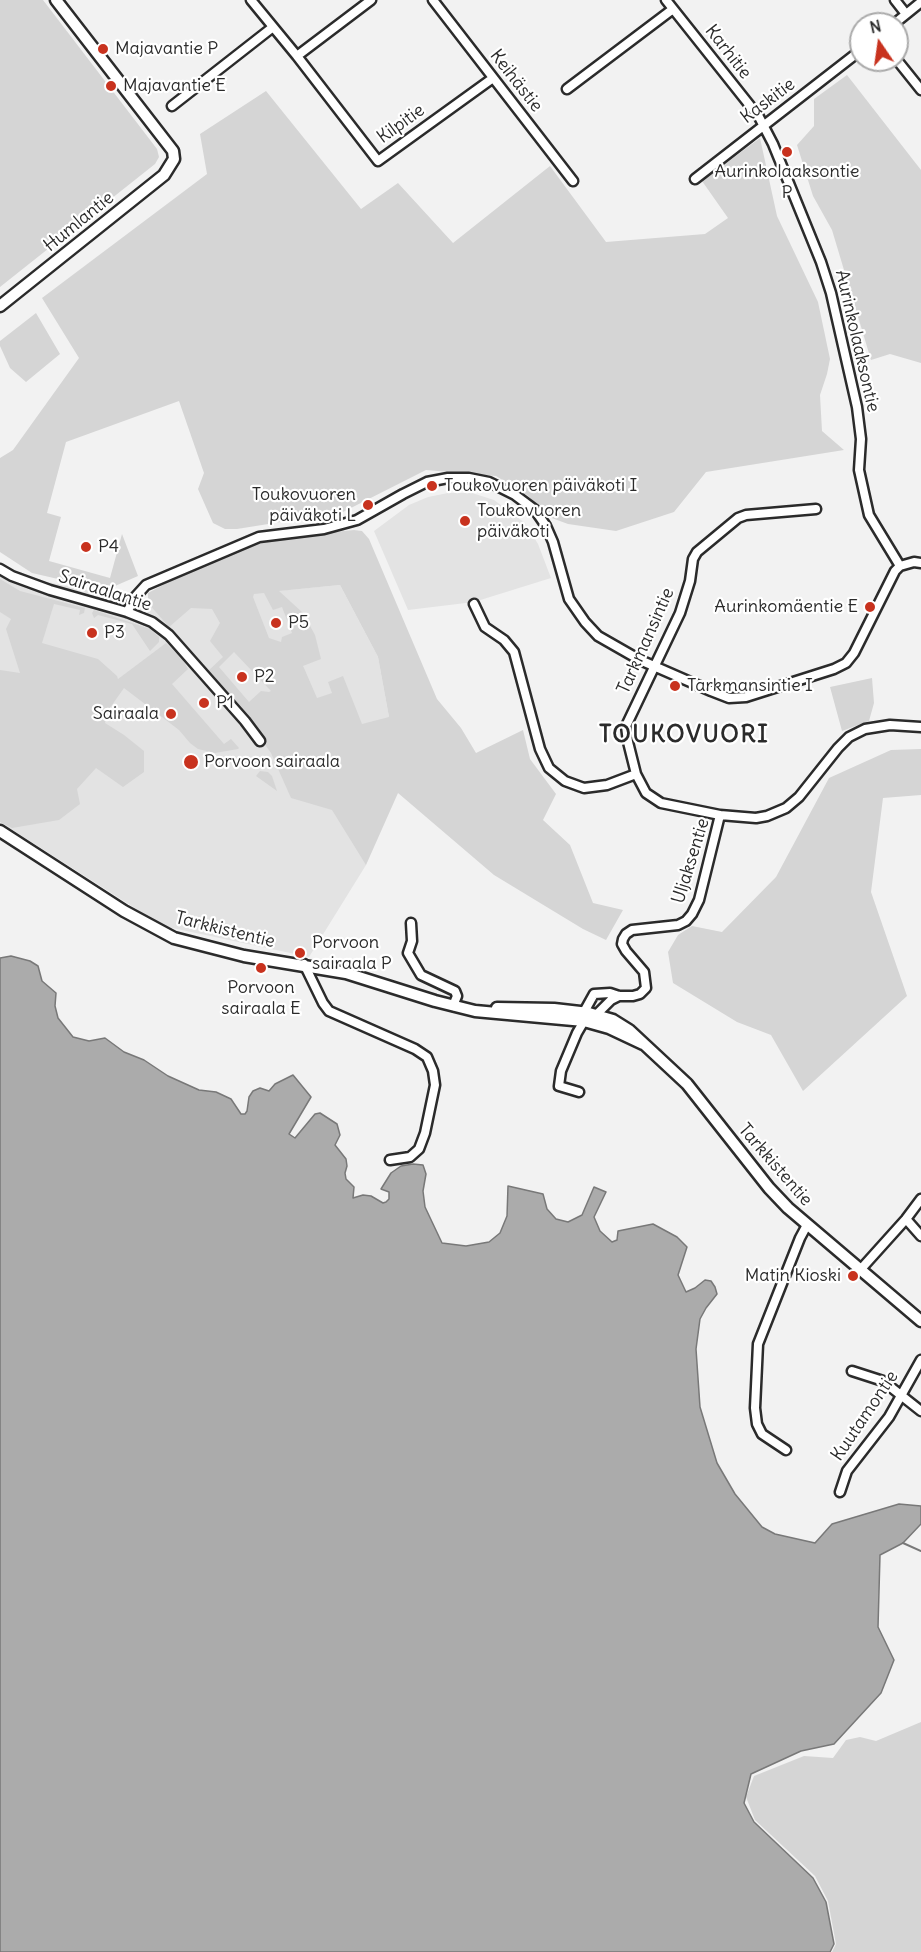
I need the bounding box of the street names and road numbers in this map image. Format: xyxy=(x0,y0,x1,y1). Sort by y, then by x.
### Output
street label: Karhitie xyxy=(700,21,756,83)
street label: Keihästie xyxy=(485,46,547,116)
street label: Kaskitie xyxy=(737,74,799,128)
street label: Kilpitie xyxy=(373,100,429,148)
street label: Humlantie xyxy=(40,187,118,257)
street label: Aurinkolaaksontie xyxy=(830,268,884,414)
street label: Sairaalantie xyxy=(56,566,154,616)
street label: Tarkmansintie xyxy=(613,585,679,697)
street label: Uljaksentie xyxy=(668,816,714,906)
street label: Tarkkistentie xyxy=(173,907,277,953)
street label: Tarkkistentie xyxy=(733,1119,817,1211)
street label: Kuutamontie xyxy=(827,1367,903,1465)

